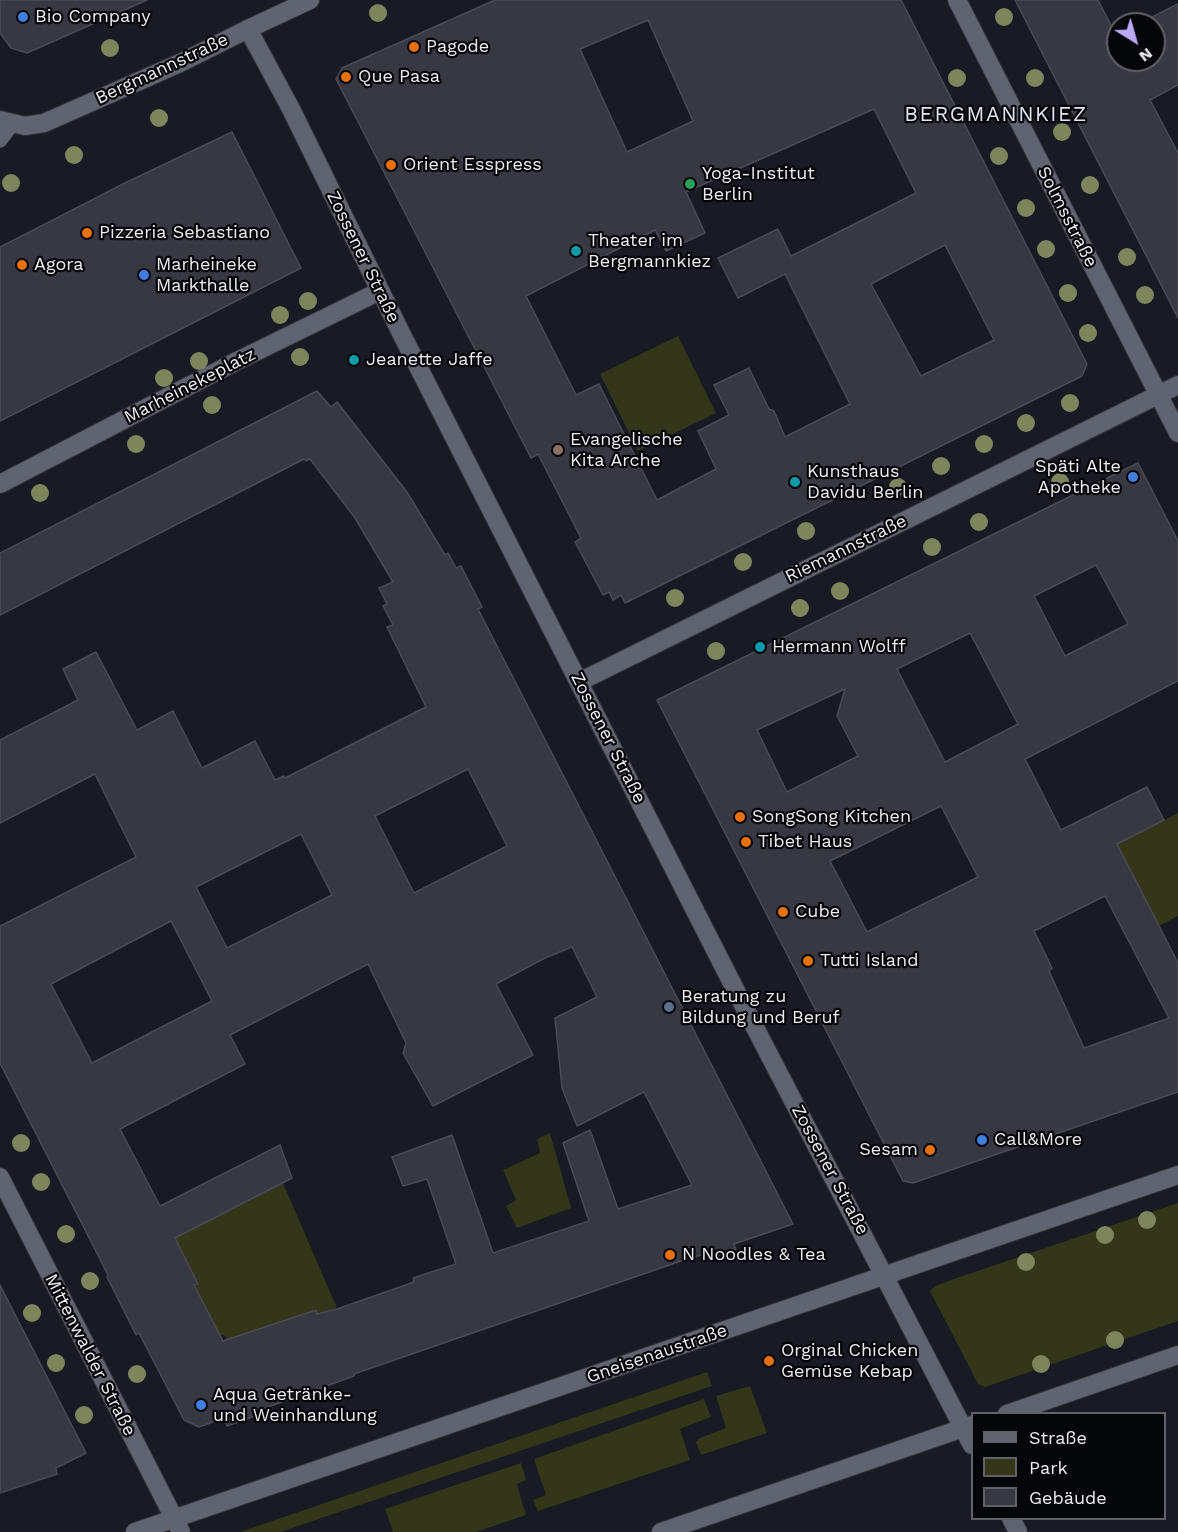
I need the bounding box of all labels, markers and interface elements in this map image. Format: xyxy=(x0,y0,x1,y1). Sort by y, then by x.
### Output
place label: Bio Company xyxy=(35,6,150,28)
marker: Bio Company xyxy=(16,10,30,24)
north arrow xyxy=(1106,12,1166,72)
street label: Bergmannstraße xyxy=(92,29,232,109)
place label: Pagode xyxy=(426,36,489,58)
marker: Pagode xyxy=(407,40,421,54)
text: N xyxy=(1135,44,1156,66)
place label: Que Pasa xyxy=(358,66,440,88)
marker: Que Pasa xyxy=(339,70,353,84)
district label: BERGMANNKIEZ xyxy=(904,102,1088,128)
place label: Orient Esspress xyxy=(403,154,542,176)
marker: Orient Esspress xyxy=(384,158,398,172)
place label: Yoga-Institut Berlin xyxy=(702,163,815,206)
street label: Solmsstraße xyxy=(1032,163,1102,271)
marker: Yoga-Institut Berlin xyxy=(683,177,697,191)
street label: Zossener Straße xyxy=(322,188,404,326)
place label: Pizzeria Sebastiano xyxy=(99,222,270,244)
marker: Pizzeria Sebastiano xyxy=(80,226,94,240)
place label: Theater im Bergmannkiez xyxy=(588,230,711,272)
marker: Theater im Bergmannkiez xyxy=(569,244,583,258)
place label: Agora xyxy=(34,254,84,276)
place label: Marheineke Markthalle xyxy=(156,254,257,296)
marker: Agora xyxy=(15,258,29,272)
marker: Marheineke Markthalle xyxy=(137,268,151,282)
street label: Marheinekeplatz xyxy=(121,344,259,428)
place label: Jeanette Jaffe xyxy=(366,349,493,371)
marker: Jeanette Jaffe xyxy=(347,353,361,367)
place label: Evangelische Kita Arche xyxy=(570,429,683,472)
marker: Evangelische Kita Arche xyxy=(551,443,565,457)
place label: Späti Alte Apotheke xyxy=(1035,456,1121,498)
place label: Kunsthaus Davidu Berlin xyxy=(807,461,923,504)
marker: Späti Alte Apotheke xyxy=(1126,470,1140,484)
marker: Kunsthaus Davidu Berlin xyxy=(788,475,802,489)
street label: Riemannstraße xyxy=(782,510,910,588)
place label: Hermann Wolff xyxy=(772,636,906,658)
marker: Hermann Wolff xyxy=(753,640,767,654)
street label: Zossener Straße xyxy=(566,669,650,807)
place label: SongSong Kitchen xyxy=(752,806,911,828)
marker: SongSong Kitchen xyxy=(733,810,747,824)
place label: Tibet Haus xyxy=(758,831,852,853)
marker: Tibet Haus xyxy=(739,835,753,849)
place label: Cube xyxy=(795,901,840,923)
marker: Cube xyxy=(776,905,790,919)
place label: Tutti Island xyxy=(820,950,918,972)
marker: Tutti Island xyxy=(801,954,815,968)
place label: Beratung zu Bildung und Beruf xyxy=(681,986,840,1028)
marker: Beratung zu Bildung und Beruf xyxy=(662,1000,676,1014)
street label: Zossener Straße xyxy=(787,1101,873,1239)
place label: Call&More xyxy=(994,1129,1082,1151)
marker: Call&More xyxy=(975,1133,989,1147)
place label: Sesam xyxy=(859,1139,918,1161)
marker: Sesam xyxy=(923,1143,937,1157)
place label: N Noodles & Tea xyxy=(682,1244,826,1266)
marker: N Noodles & Tea xyxy=(663,1248,677,1262)
street label: Mittenwalder Straße xyxy=(40,1270,140,1440)
street label: Gneisenaustraße xyxy=(584,1320,730,1388)
place label: Orginal Chicken Gemüse Kebap xyxy=(781,1340,918,1382)
marker: Orginal Chicken Gemüse Kebap xyxy=(762,1354,776,1368)
place label: Aqua Getränke- und Weinhandlung xyxy=(213,1384,377,1426)
marker: Aqua Getränke- und Weinhandlung xyxy=(194,1398,208,1412)
legend xyxy=(971,1412,1166,1520)
text: Straße xyxy=(1029,1427,1087,1448)
text: Park xyxy=(1029,1457,1068,1478)
text: Gebäude xyxy=(1029,1487,1107,1508)

